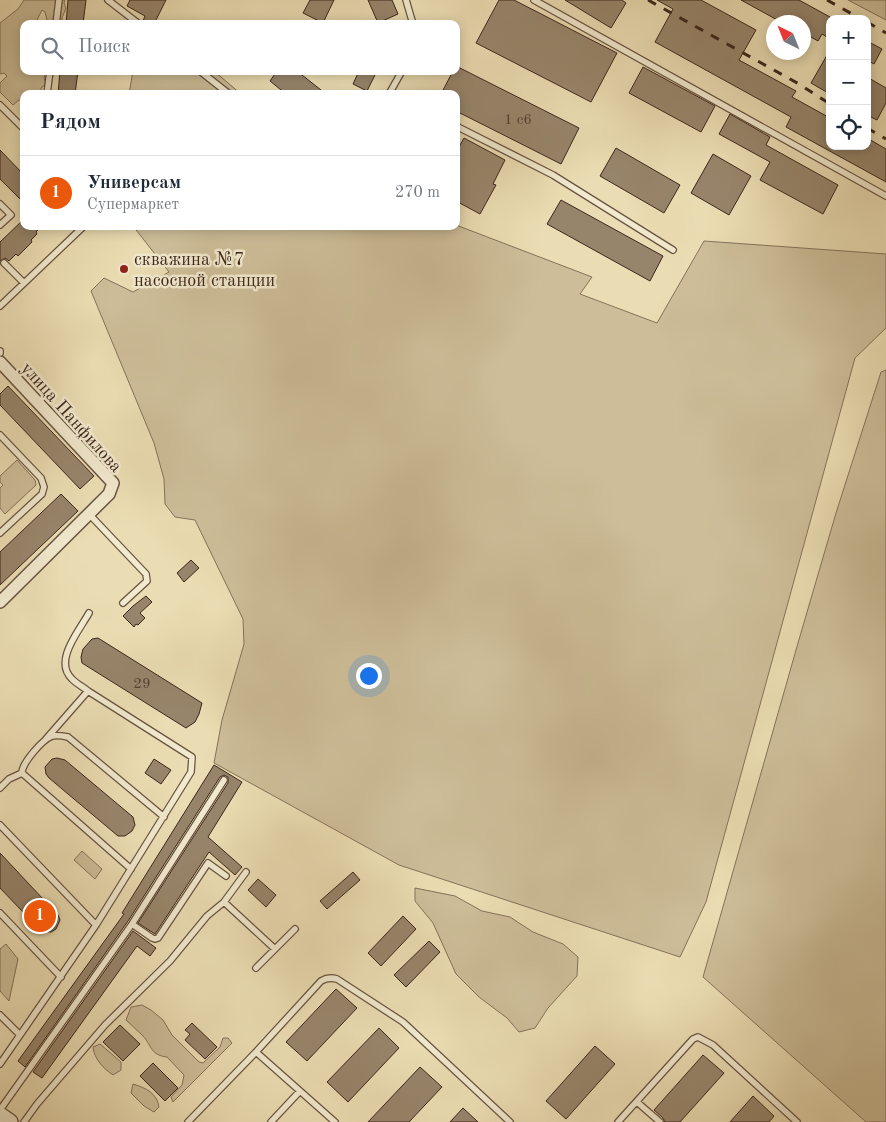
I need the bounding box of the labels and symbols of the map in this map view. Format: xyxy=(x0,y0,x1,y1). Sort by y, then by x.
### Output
north arrow xyxy=(766,15,811,60)
house number: 1 с6 xyxy=(504,113,532,128)
place label: скважина №7 насосной станции xyxy=(134,251,275,290)
marker: скважина №7 насосной станции xyxy=(118,263,130,275)
street label: улица Панфилова xyxy=(17,359,125,477)
your location xyxy=(356,663,382,689)
house number: 29 xyxy=(133,677,151,692)
pin: 1 xyxy=(24,897,56,935)

